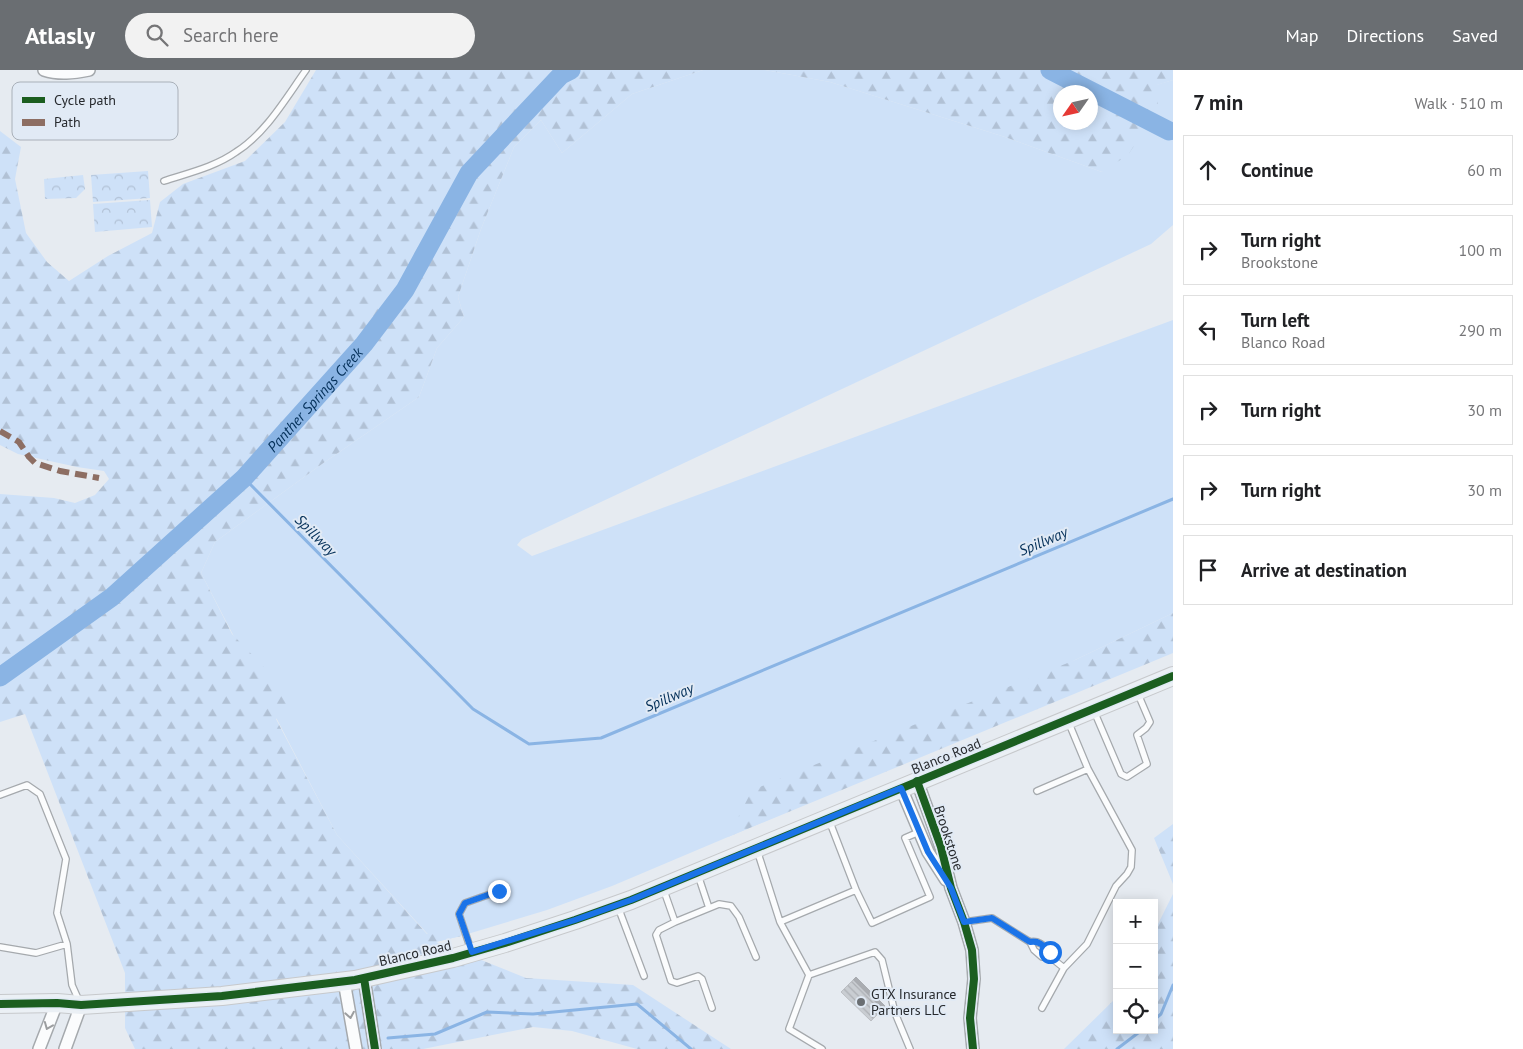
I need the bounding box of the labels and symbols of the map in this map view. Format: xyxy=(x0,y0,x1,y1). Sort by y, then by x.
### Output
legend xyxy=(12,82,178,140)
north arrow xyxy=(1053,85,1098,130)
text: Cycle path xyxy=(54,91,116,109)
text: Path xyxy=(54,113,81,131)
water label: Panther Springs Creek xyxy=(263,342,367,456)
water label: Spillway xyxy=(291,510,342,561)
water label: Spillway xyxy=(1016,522,1072,560)
water label: Spillway xyxy=(642,678,698,716)
street label: Blanco Road xyxy=(908,734,984,778)
street label: Brookstone xyxy=(930,803,968,873)
route end xyxy=(488,880,511,903)
street label: Blanco Road xyxy=(377,936,453,970)
route start xyxy=(1039,941,1062,964)
place label: GTX Insurance Partners LLC xyxy=(871,985,956,1019)
marker: GTX Insurance Partners LLC xyxy=(855,996,867,1008)
one-way arrow xyxy=(345,1011,355,1019)
one-way arrow xyxy=(44,1021,54,1030)

